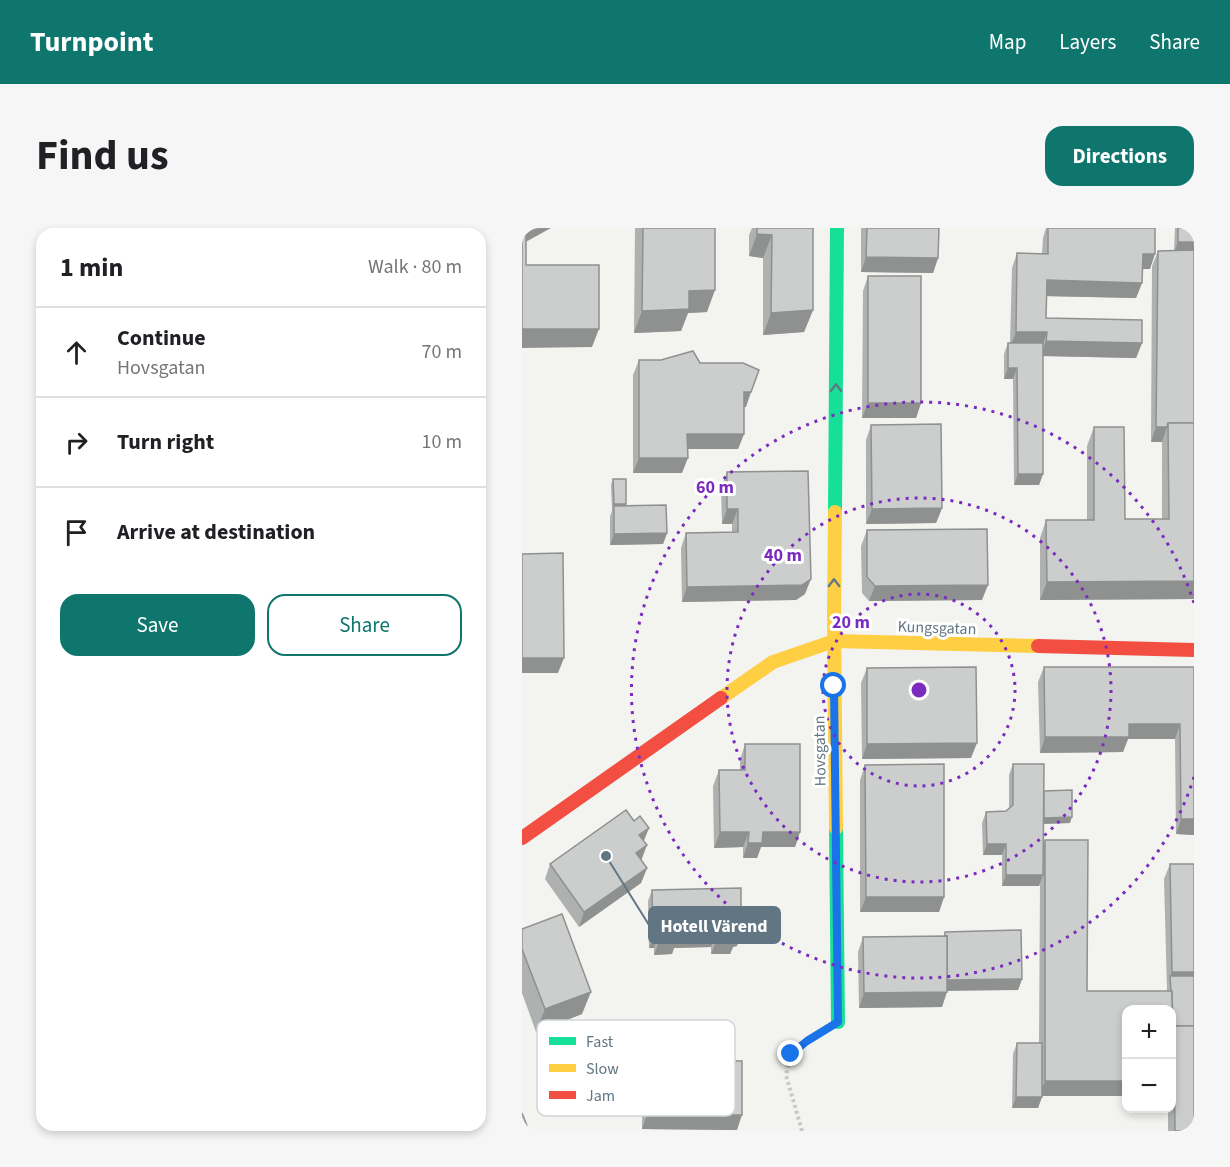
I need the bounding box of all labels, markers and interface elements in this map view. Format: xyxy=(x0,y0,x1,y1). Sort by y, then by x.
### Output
text: Turnpoint xyxy=(30,22,154,62)
text: Map xyxy=(989,27,1026,57)
text: Layers xyxy=(1059,27,1116,57)
text: Share xyxy=(1149,27,1200,57)
text: Find us xyxy=(36,126,169,186)
button: Directions xyxy=(1045,126,1194,186)
text: 1 min xyxy=(60,249,123,286)
text: Walk · 80 m xyxy=(368,253,462,281)
text: Continue xyxy=(117,322,206,354)
icon: ahead xyxy=(60,336,93,369)
text: 70 m xyxy=(422,338,462,366)
text: Hovsgatan xyxy=(117,354,205,382)
one-way arrow xyxy=(830,383,842,392)
icon: right xyxy=(60,426,93,459)
text: Turn right xyxy=(117,426,214,458)
text: 10 m xyxy=(422,428,462,456)
text: 60 m xyxy=(696,475,734,500)
icon: arrive xyxy=(60,516,93,549)
text: Arrive at destination xyxy=(117,516,315,548)
text: 40 m xyxy=(764,543,802,568)
one-way arrow xyxy=(828,578,841,587)
button: Save xyxy=(60,594,255,656)
button: Share xyxy=(267,594,462,656)
text: 20 m xyxy=(832,610,870,635)
street label: Kungsgatan xyxy=(897,616,977,640)
route start xyxy=(820,672,846,698)
centre of rings xyxy=(909,680,929,700)
street label: Hovsgatan xyxy=(808,715,832,787)
callout: Hotell Värend xyxy=(649,907,780,943)
text: Hotell Värend xyxy=(660,914,768,939)
map controls xyxy=(1122,1005,1176,1113)
button: + xyxy=(1122,1005,1176,1059)
legend xyxy=(537,1020,735,1116)
text: Fast xyxy=(586,1031,614,1053)
route end xyxy=(777,1040,803,1066)
text: Slow xyxy=(586,1058,619,1080)
button: − xyxy=(1122,1059,1176,1113)
text: Jam xyxy=(586,1085,615,1107)

